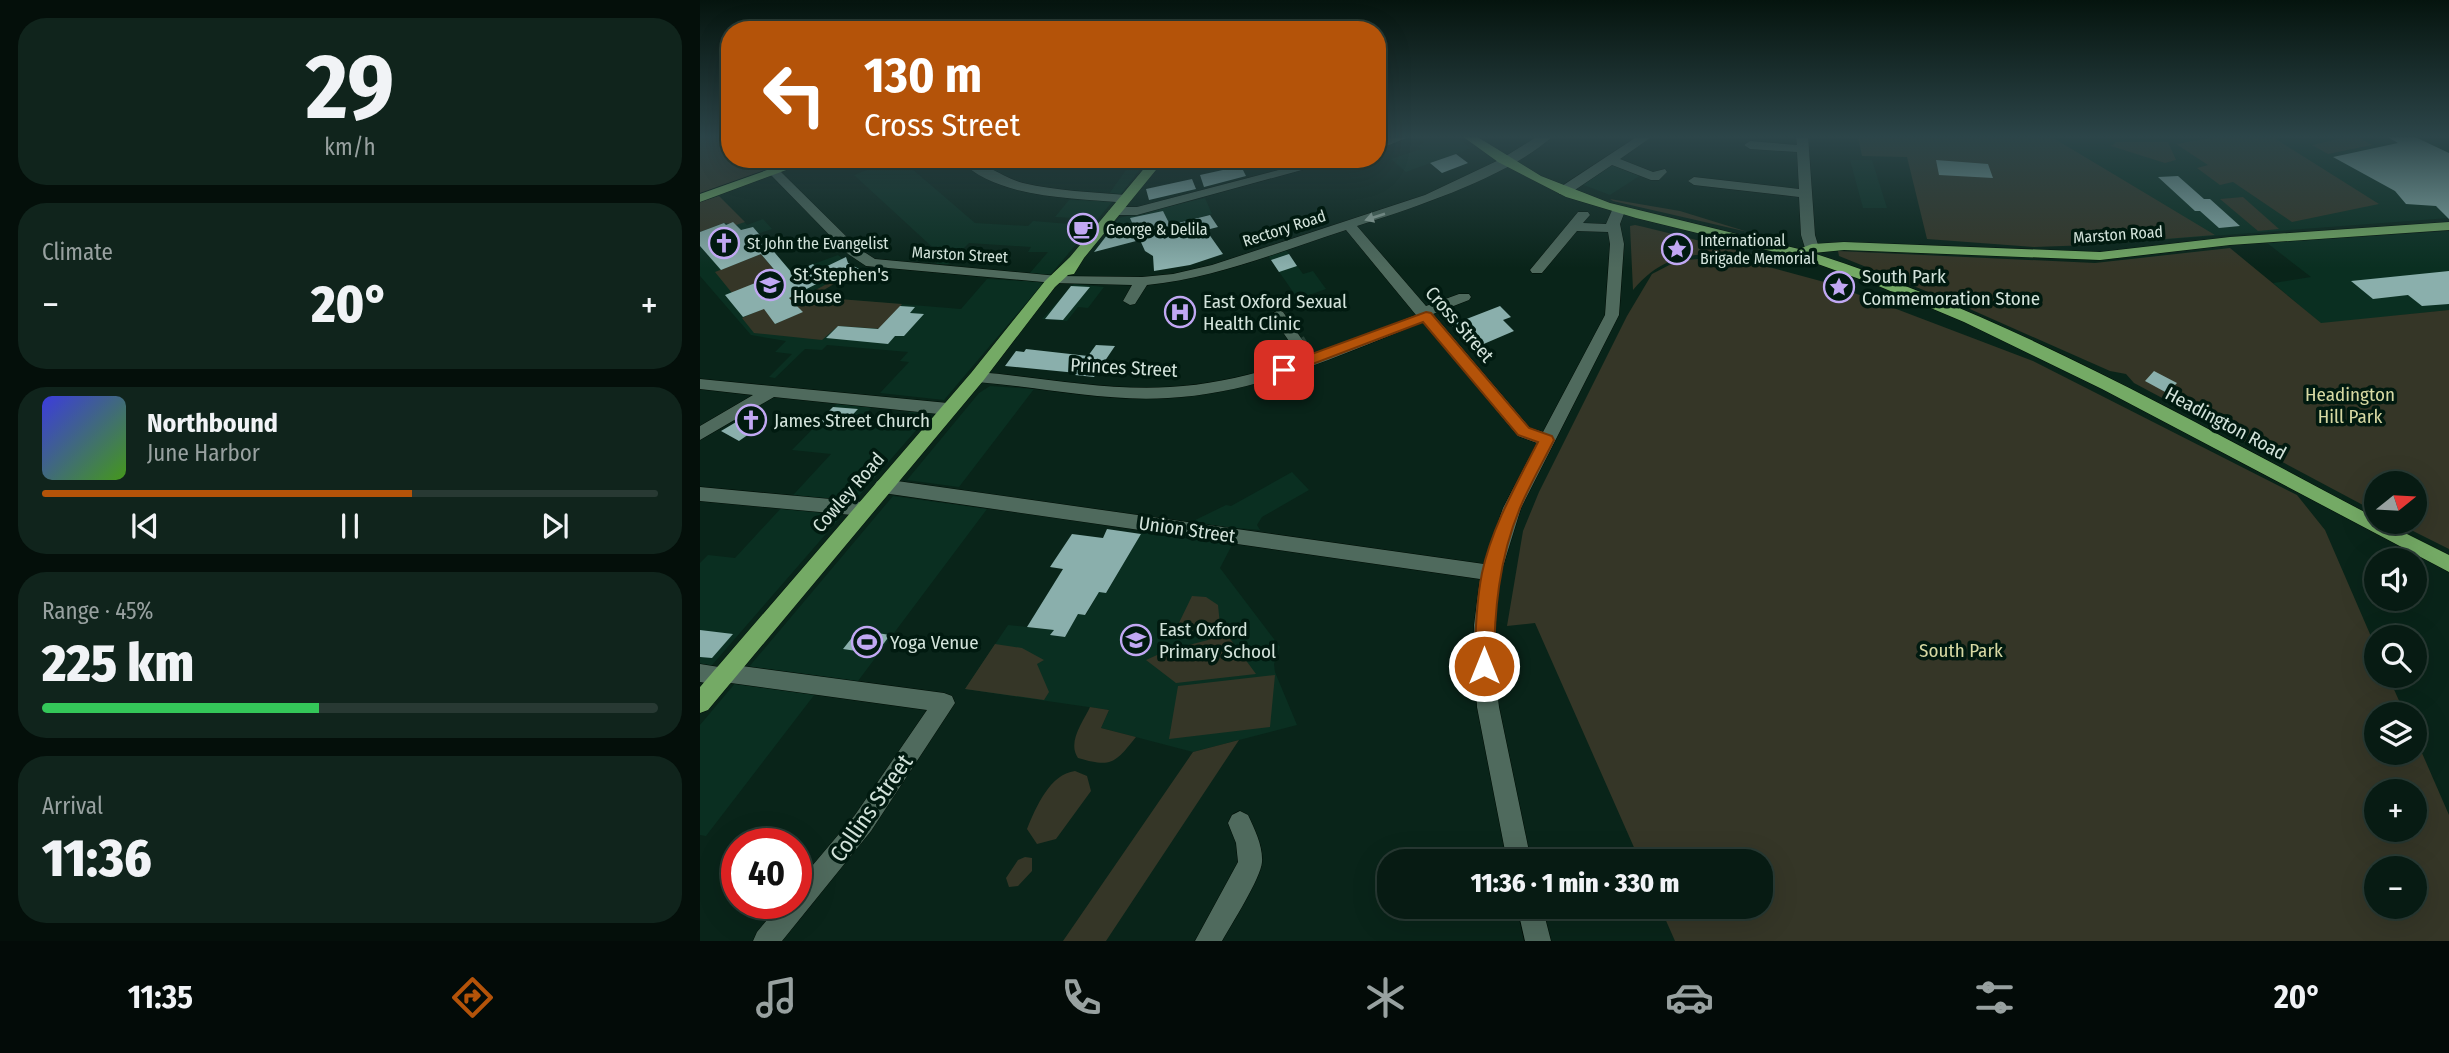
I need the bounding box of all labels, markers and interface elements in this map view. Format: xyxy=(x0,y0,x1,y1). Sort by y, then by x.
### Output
text: 29 xyxy=(306,33,394,142)
text: 130 m xyxy=(864,46,982,105)
icon: left xyxy=(749,49,840,140)
text: Cross Street xyxy=(864,106,1020,144)
text: km/h xyxy=(324,133,376,161)
street label: Rectory Road xyxy=(1240,206,1328,251)
cafe icon: George & Delila xyxy=(1066,212,1100,246)
one-way arrow xyxy=(1364,212,1385,222)
place label: George & Delila xyxy=(1106,220,1208,239)
street label: Marston Road xyxy=(2072,222,2164,247)
church icon: St John the Evangelist xyxy=(707,226,741,260)
place label: International Brigade Memorial xyxy=(1700,231,1815,268)
place icon: International Brigade Memorial xyxy=(1660,232,1694,266)
place label: St John the Evangelist xyxy=(747,234,889,253)
text: Climate xyxy=(42,238,113,266)
street label: Marston Street xyxy=(911,242,1009,267)
place label: St Stephen's House xyxy=(793,263,889,308)
place label: South Park Commemoration Stone xyxy=(1862,265,2040,310)
school or university icon: St Stephen's House xyxy=(753,268,787,302)
place icon: South Park Commemoration Stone xyxy=(1822,270,1856,304)
text: 20° xyxy=(311,273,389,336)
text: − xyxy=(42,282,59,328)
text: + xyxy=(641,282,658,328)
street label: Cross Street xyxy=(1421,282,1499,367)
place label: East Oxford Sexual Health Clinic xyxy=(1203,290,1347,335)
hospital icon: East Oxford Sexual Health Clinic xyxy=(1163,295,1197,329)
pin xyxy=(1254,340,1314,400)
icon: arrive xyxy=(1265,351,1303,389)
street label: Princes Street xyxy=(1070,353,1179,382)
street label: Headington Road xyxy=(2161,382,2290,465)
park label: Headington Hill Park xyxy=(2305,383,2395,428)
church icon: James Street Church xyxy=(734,403,768,437)
text: Northbound xyxy=(147,408,278,439)
place label: James Street Church xyxy=(774,409,930,432)
text: June Harbor xyxy=(147,439,260,467)
street label: Cowley Road xyxy=(807,448,889,537)
north arrow xyxy=(2364,471,2427,534)
map controls xyxy=(2364,471,2427,919)
icon: previous xyxy=(126,507,164,545)
icon: pause xyxy=(331,507,369,545)
icon: next xyxy=(536,507,574,545)
street label: Union Street xyxy=(1137,511,1237,548)
button: sound xyxy=(2364,548,2427,611)
text: Range · 45% xyxy=(42,597,153,625)
place label: East Oxford Primary School xyxy=(1159,618,1276,663)
school or university icon: East Oxford Primary School xyxy=(1119,623,1153,657)
sports icon: Yoga Venue xyxy=(850,625,884,659)
button: search xyxy=(2364,625,2427,688)
position arrow xyxy=(1447,629,1521,703)
place label: Yoga Venue xyxy=(890,631,979,654)
text: 225 km xyxy=(42,632,194,695)
park label: South Park xyxy=(1919,639,2003,662)
button: layers xyxy=(2364,702,2427,765)
street label: Collins Street xyxy=(824,748,919,867)
button: + xyxy=(2364,779,2427,842)
text: Arrival xyxy=(42,792,103,820)
text: 11:36 xyxy=(42,827,152,890)
speed limit sign: 40 xyxy=(721,828,812,919)
button: − xyxy=(2364,856,2427,919)
text: 11:36 · 1 min · 330 m xyxy=(1471,868,1679,899)
icon: directions xyxy=(448,973,497,1022)
icon: music xyxy=(752,973,801,1022)
icon: phone xyxy=(1057,973,1106,1022)
icon: climate xyxy=(1361,973,1410,1022)
icon: car xyxy=(1665,973,1714,1022)
icon: filters xyxy=(1970,973,2019,1022)
text: 11:35 xyxy=(128,978,193,1016)
text: 20° xyxy=(2274,978,2321,1016)

